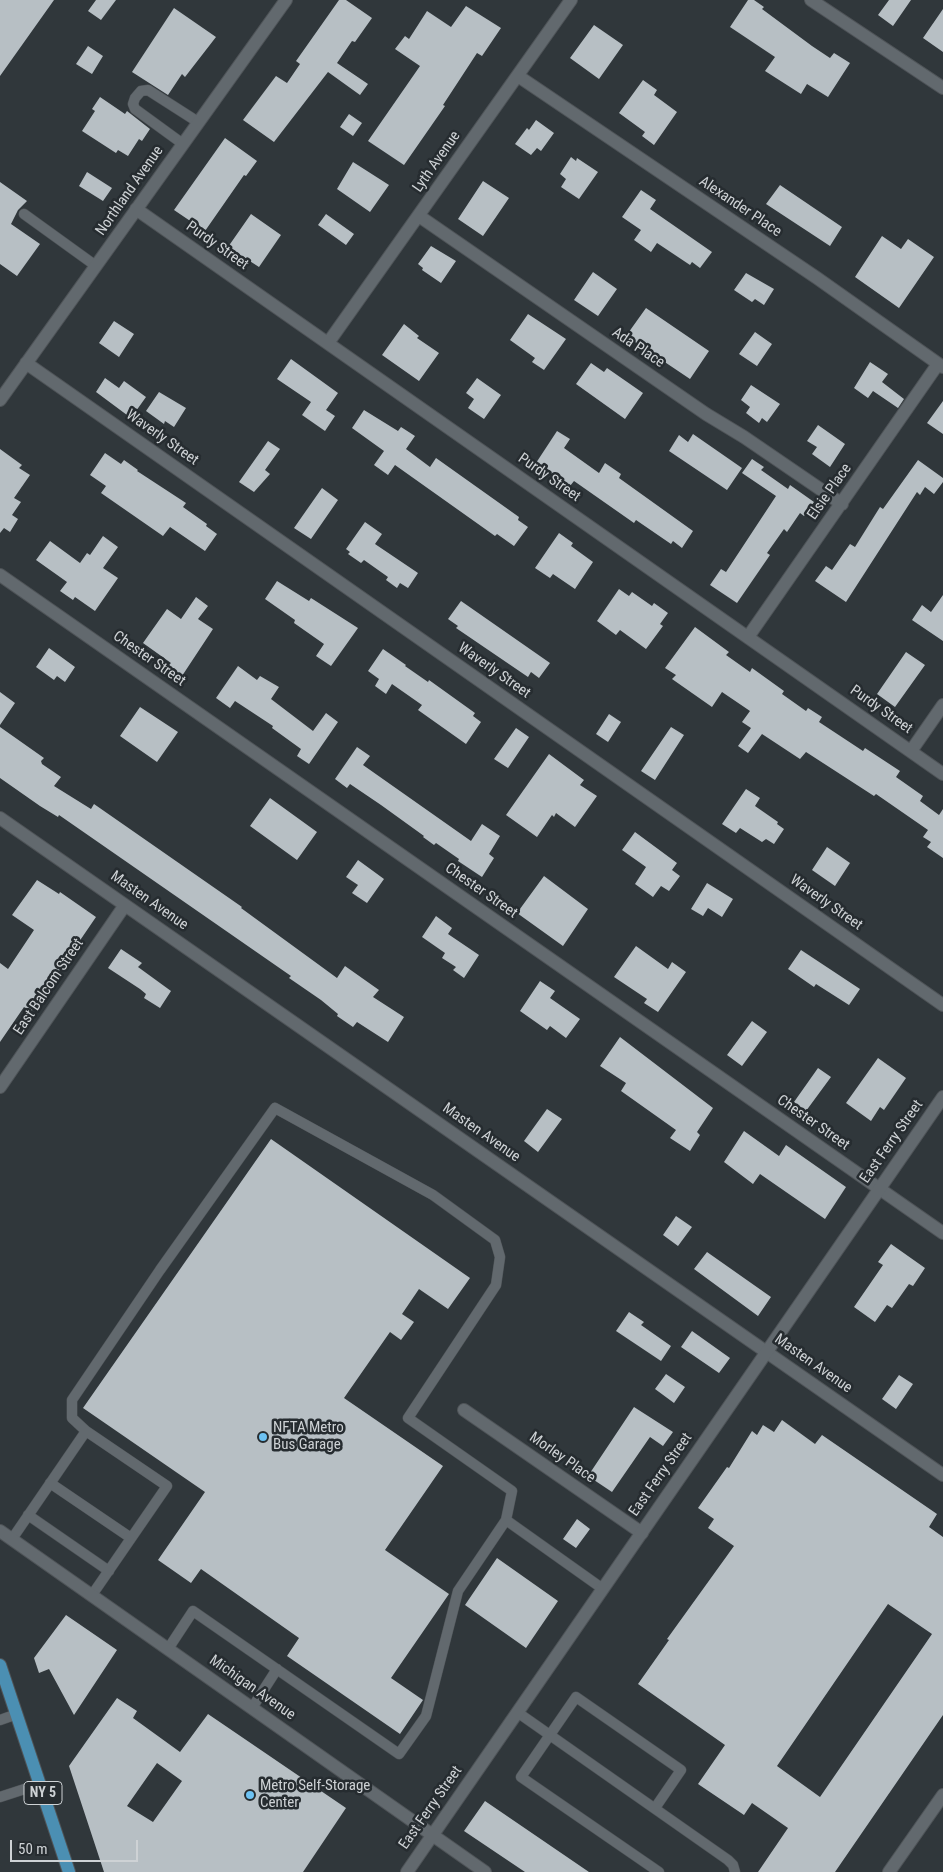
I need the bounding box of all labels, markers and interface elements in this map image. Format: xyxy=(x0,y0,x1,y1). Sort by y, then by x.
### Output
street label: Lyth Avenue xyxy=(409,128,465,196)
street label: Northland Avenue xyxy=(92,143,168,239)
street label: Alexander Place xyxy=(695,173,785,241)
street label: Purdy Street xyxy=(182,218,252,274)
street label: Ada Place xyxy=(608,324,668,372)
street label: Waverly Street xyxy=(122,406,202,470)
street label: Purdy Street xyxy=(514,450,584,506)
street label: Elsie Place xyxy=(804,460,856,524)
street label: Chester Street xyxy=(109,627,189,691)
street label: Waverly Street xyxy=(454,639,534,703)
street label: Purdy Street xyxy=(846,682,916,738)
street label: Chester Street xyxy=(441,859,521,923)
street label: Masten Avenue xyxy=(107,868,191,934)
street label: Waverly Street xyxy=(786,871,866,935)
street label: East Balcom Street xyxy=(10,935,88,1039)
street label: Chester Street xyxy=(773,1091,853,1155)
street label: East Ferry Street xyxy=(857,1097,927,1187)
street label: Masten Avenue xyxy=(439,1100,523,1166)
street label: Masten Avenue xyxy=(771,1331,855,1397)
place label: NFTA Metro Bus Garage xyxy=(273,1419,344,1454)
street label: Morley Place xyxy=(526,1429,598,1487)
street label: East Ferry Street xyxy=(626,1430,696,1520)
marker: NFTA Metro Bus Garage xyxy=(257,1431,269,1443)
street label: Michigan Avenue xyxy=(206,1652,298,1724)
street label: East Ferry Street xyxy=(396,1763,466,1853)
place label: Metro Self-Storage Center xyxy=(260,1777,370,1812)
road number: NY 5 xyxy=(24,1782,62,1805)
marker: Metro Self-Storage Center xyxy=(244,1789,256,1801)
scale bar xyxy=(12,1830,140,1862)
text: 50 m xyxy=(18,1840,48,1858)

